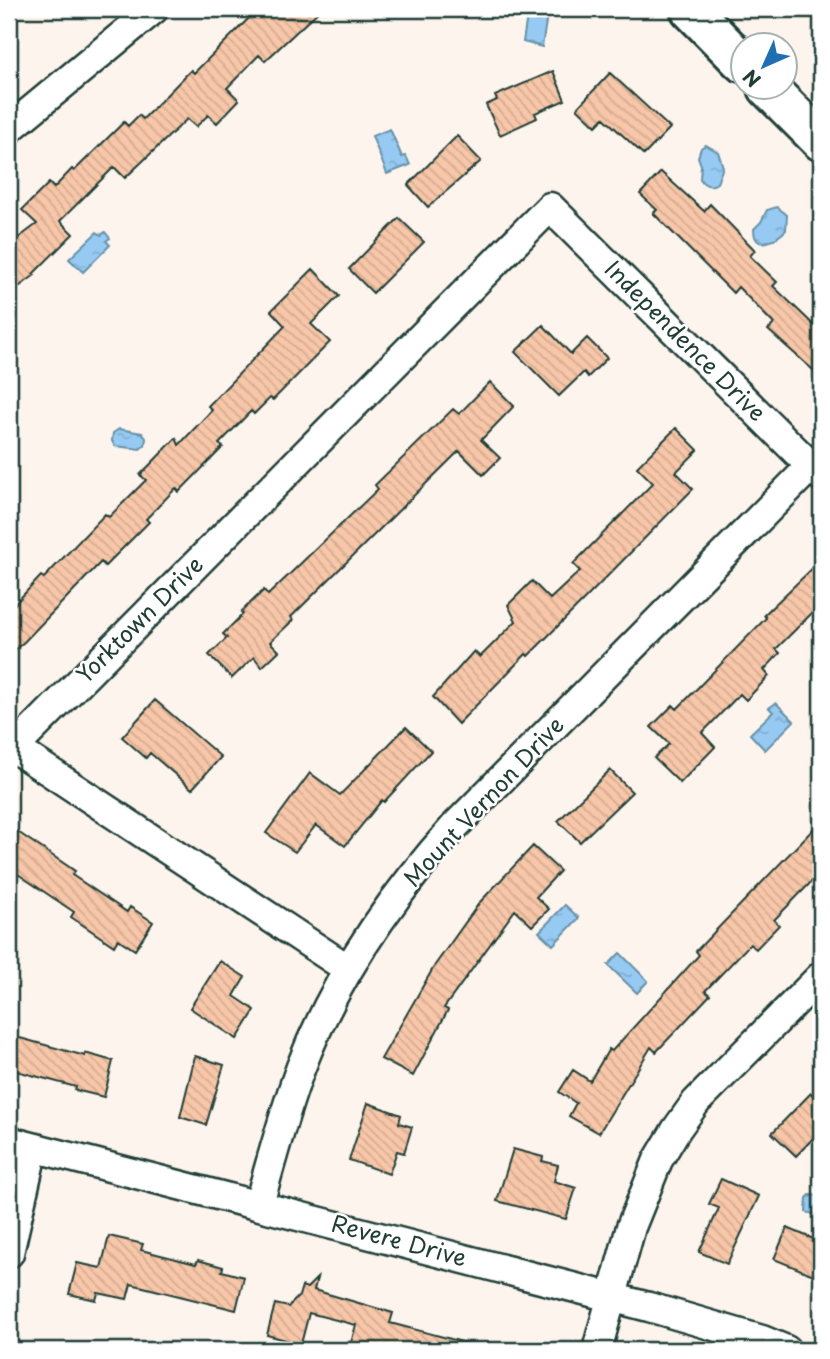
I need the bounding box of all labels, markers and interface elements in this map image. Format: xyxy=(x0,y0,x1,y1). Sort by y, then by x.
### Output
north arrow xyxy=(728,32,798,102)
text: N xyxy=(736,64,766,94)
street label: Independence Drive xyxy=(597,251,775,429)
street label: Yorktown Drive xyxy=(67,547,210,690)
street label: Mount Vernon Drive xyxy=(394,708,571,894)
street label: Revere Drive xyxy=(328,1205,471,1274)

